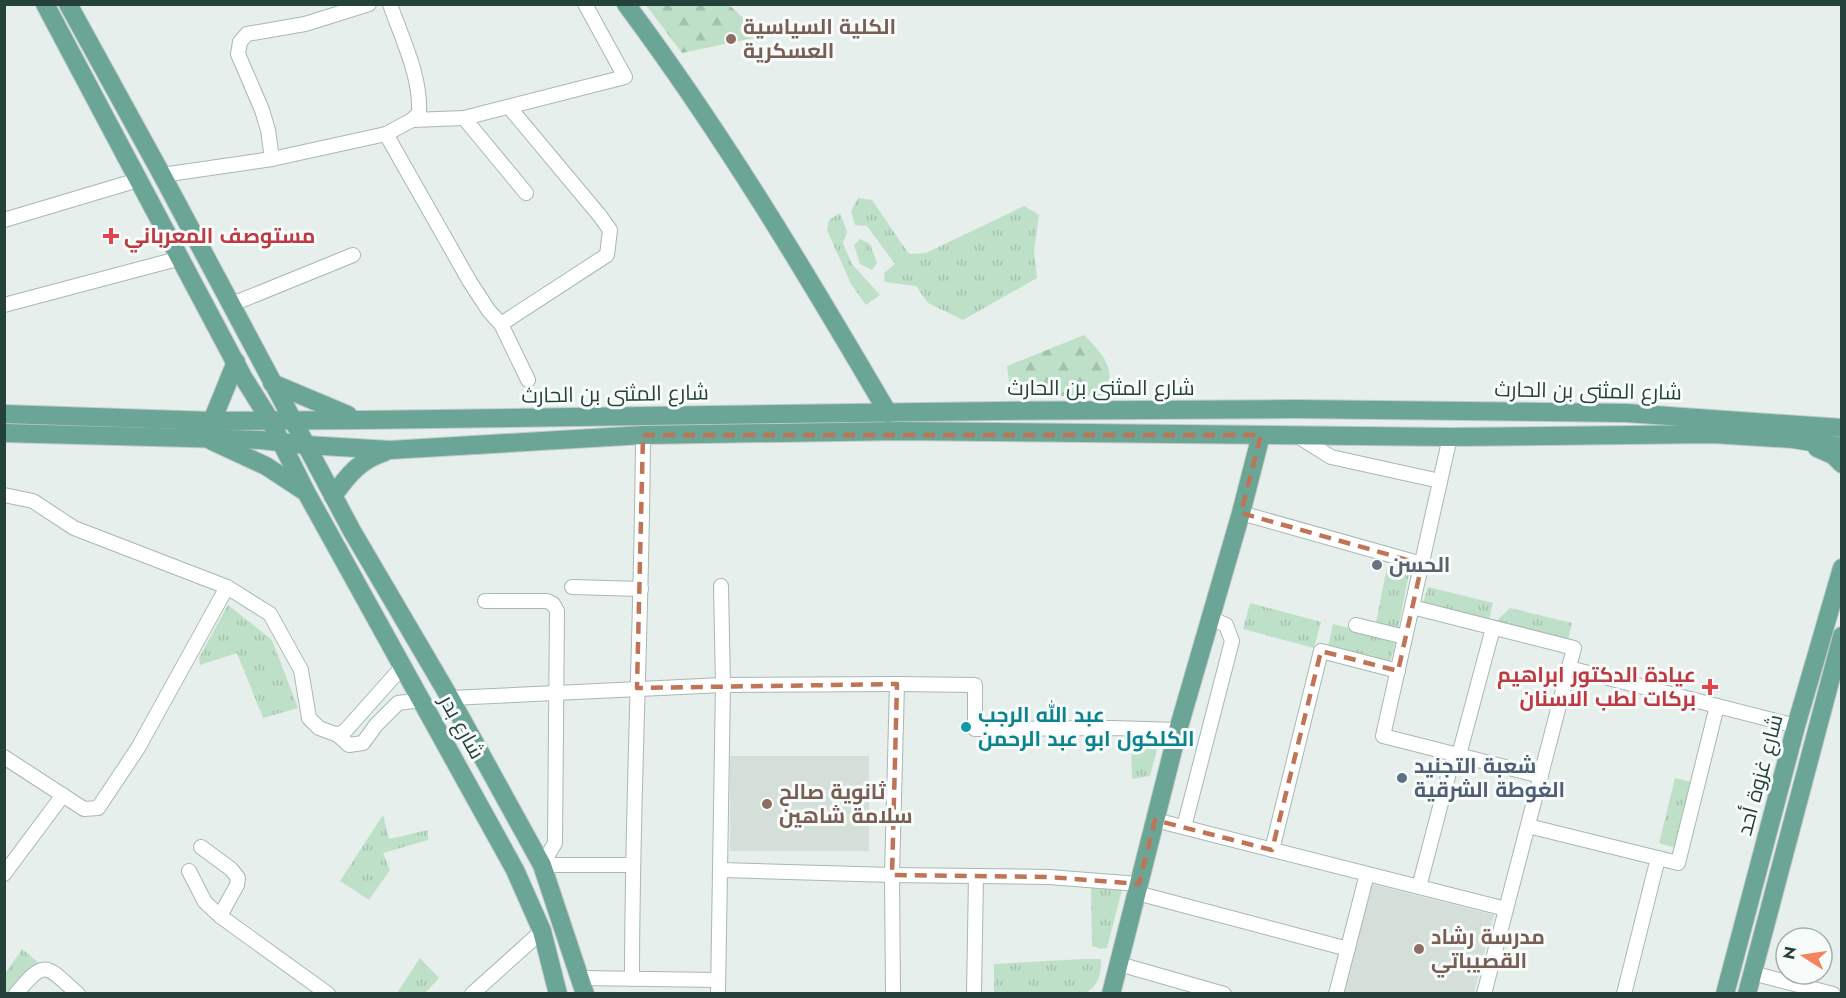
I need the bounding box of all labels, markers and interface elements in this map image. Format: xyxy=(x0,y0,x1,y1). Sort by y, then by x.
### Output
place label: الكلية السياسية العسكرية xyxy=(743,12,896,66)
marker: الكلية السياسية العسكرية xyxy=(724,32,738,46)
place label: مستوصف المعرباني xyxy=(124,221,315,253)
marker: مستوصف المعرباني xyxy=(102,227,120,245)
street label: شارع المثنى بن الحارث xyxy=(1007,373,1195,403)
street label: شارع المثنى بن الحارث xyxy=(1494,374,1682,408)
street label: شارع المثنى بن الحارث xyxy=(521,377,709,411)
place label: الحسن xyxy=(1389,550,1450,580)
marker: الحسن xyxy=(1370,558,1384,572)
place label: عيادة الدكتور ابراهيم بركات لطب الاسنان xyxy=(1497,660,1696,714)
marker: عيادة الدكتور ابراهيم بركات لطب الاسنان xyxy=(1701,678,1719,696)
street label: شارع بدر xyxy=(432,689,492,765)
place label: عبد الله الرجب الكلكول ابو عبد الرحمن xyxy=(978,700,1195,754)
street label: شارع غزوة أحد xyxy=(1729,711,1791,839)
marker: عبد الله الرجب الكلكول ابو عبد الرحمن xyxy=(959,720,973,734)
place label: شعبة التجنيد الغوطة الشرقية xyxy=(1414,751,1565,805)
marker: شعبة التجنيد الغوطة الشرقية xyxy=(1395,771,1409,785)
place label: ثانوية صالح سلامة شاهين xyxy=(779,777,913,831)
marker: ثانوية صالح سلامة شاهين xyxy=(760,797,774,811)
place label: مدرسة رشاد القصيباتي xyxy=(1431,922,1545,978)
north arrow xyxy=(1774,926,1834,986)
marker: مدرسة رشاد القصيباتي xyxy=(1412,942,1426,956)
text: N xyxy=(1777,944,1802,962)

